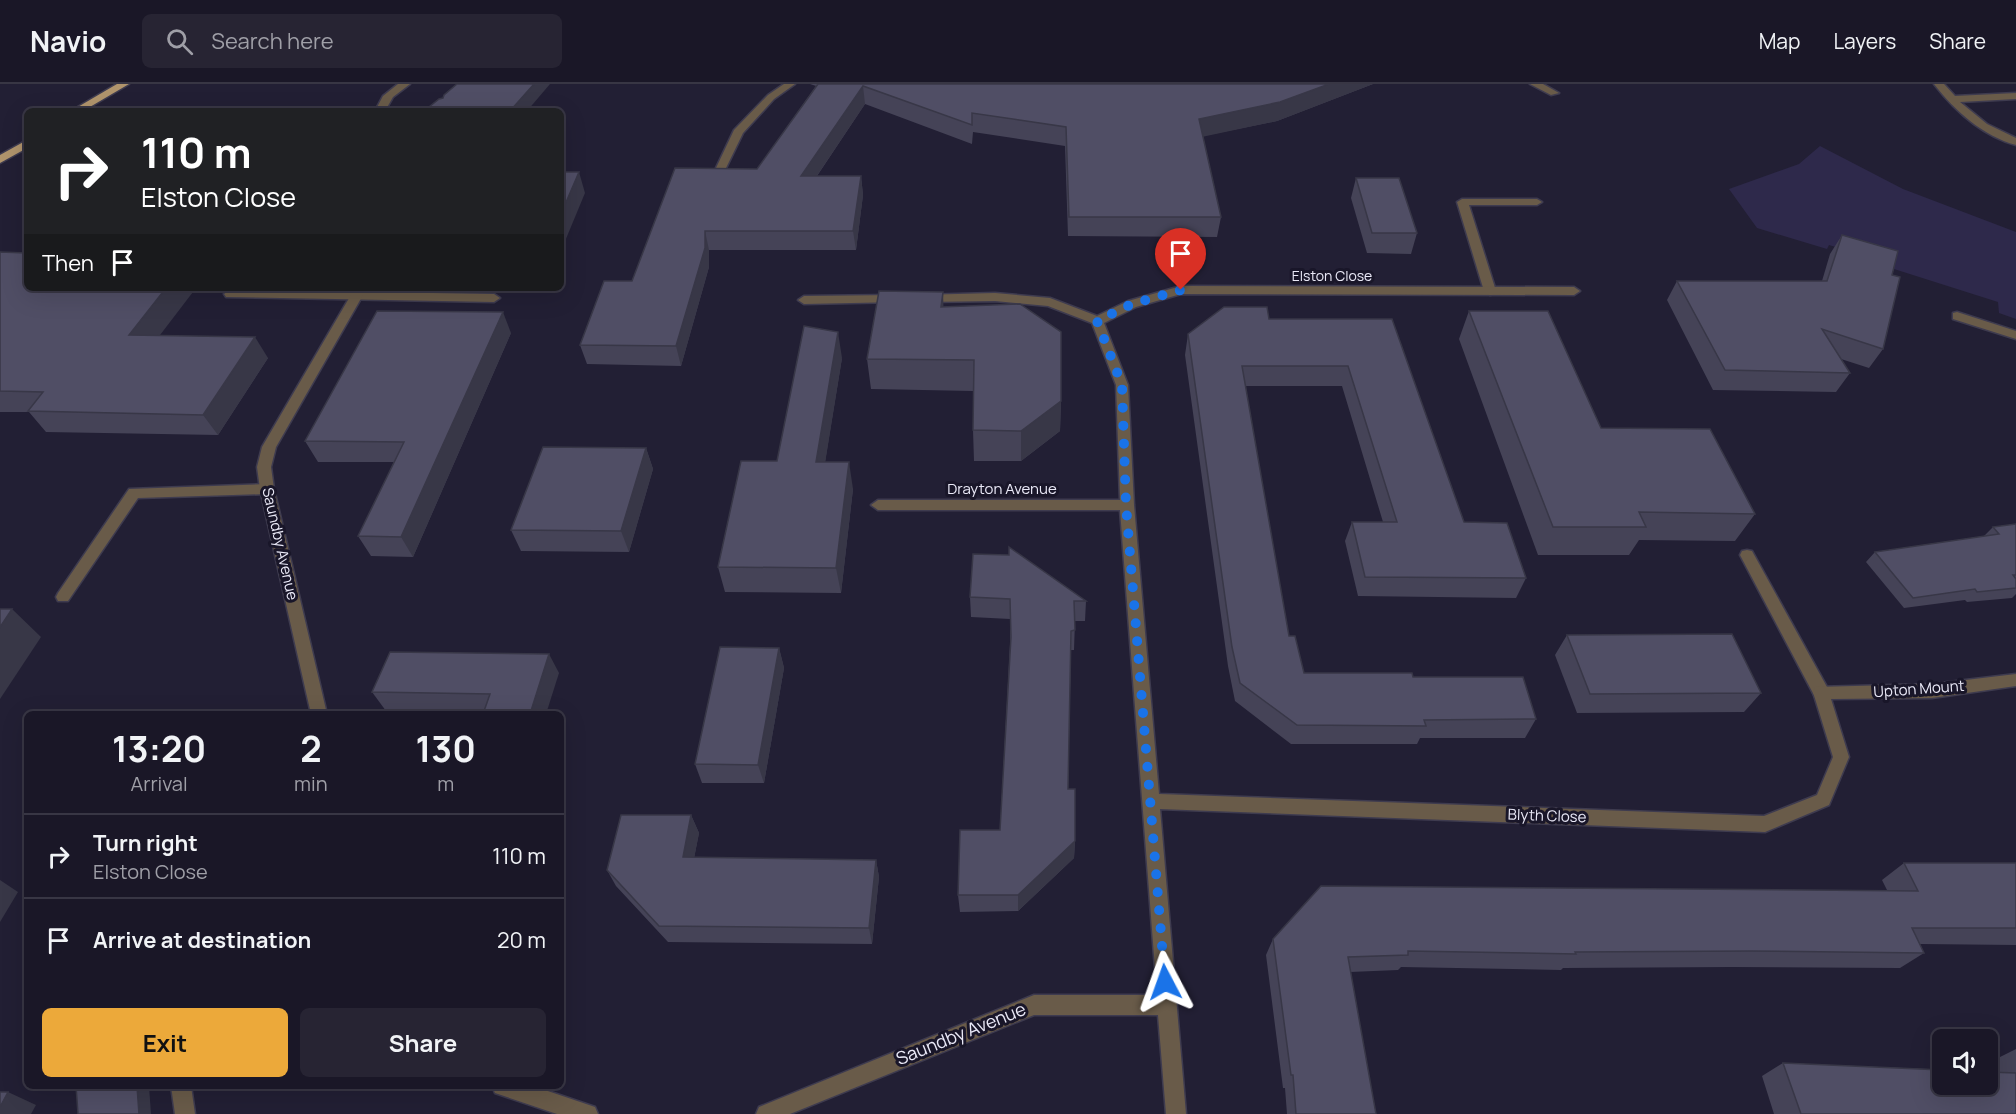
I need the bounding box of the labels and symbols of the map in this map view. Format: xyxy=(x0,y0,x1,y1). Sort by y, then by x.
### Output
pin xyxy=(1155,228,1206,290)
street label: Elston Close xyxy=(1292,266,1372,285)
street label: Drayton Avenue xyxy=(947,478,1057,499)
street label: Saundby Avenue xyxy=(257,486,304,602)
street label: Upton Mount xyxy=(1873,675,1965,702)
street label: Blyth Close xyxy=(1507,804,1587,827)
position arrow xyxy=(1133,950,1197,1014)
street label: Saundby Avenue xyxy=(892,996,1029,1070)

